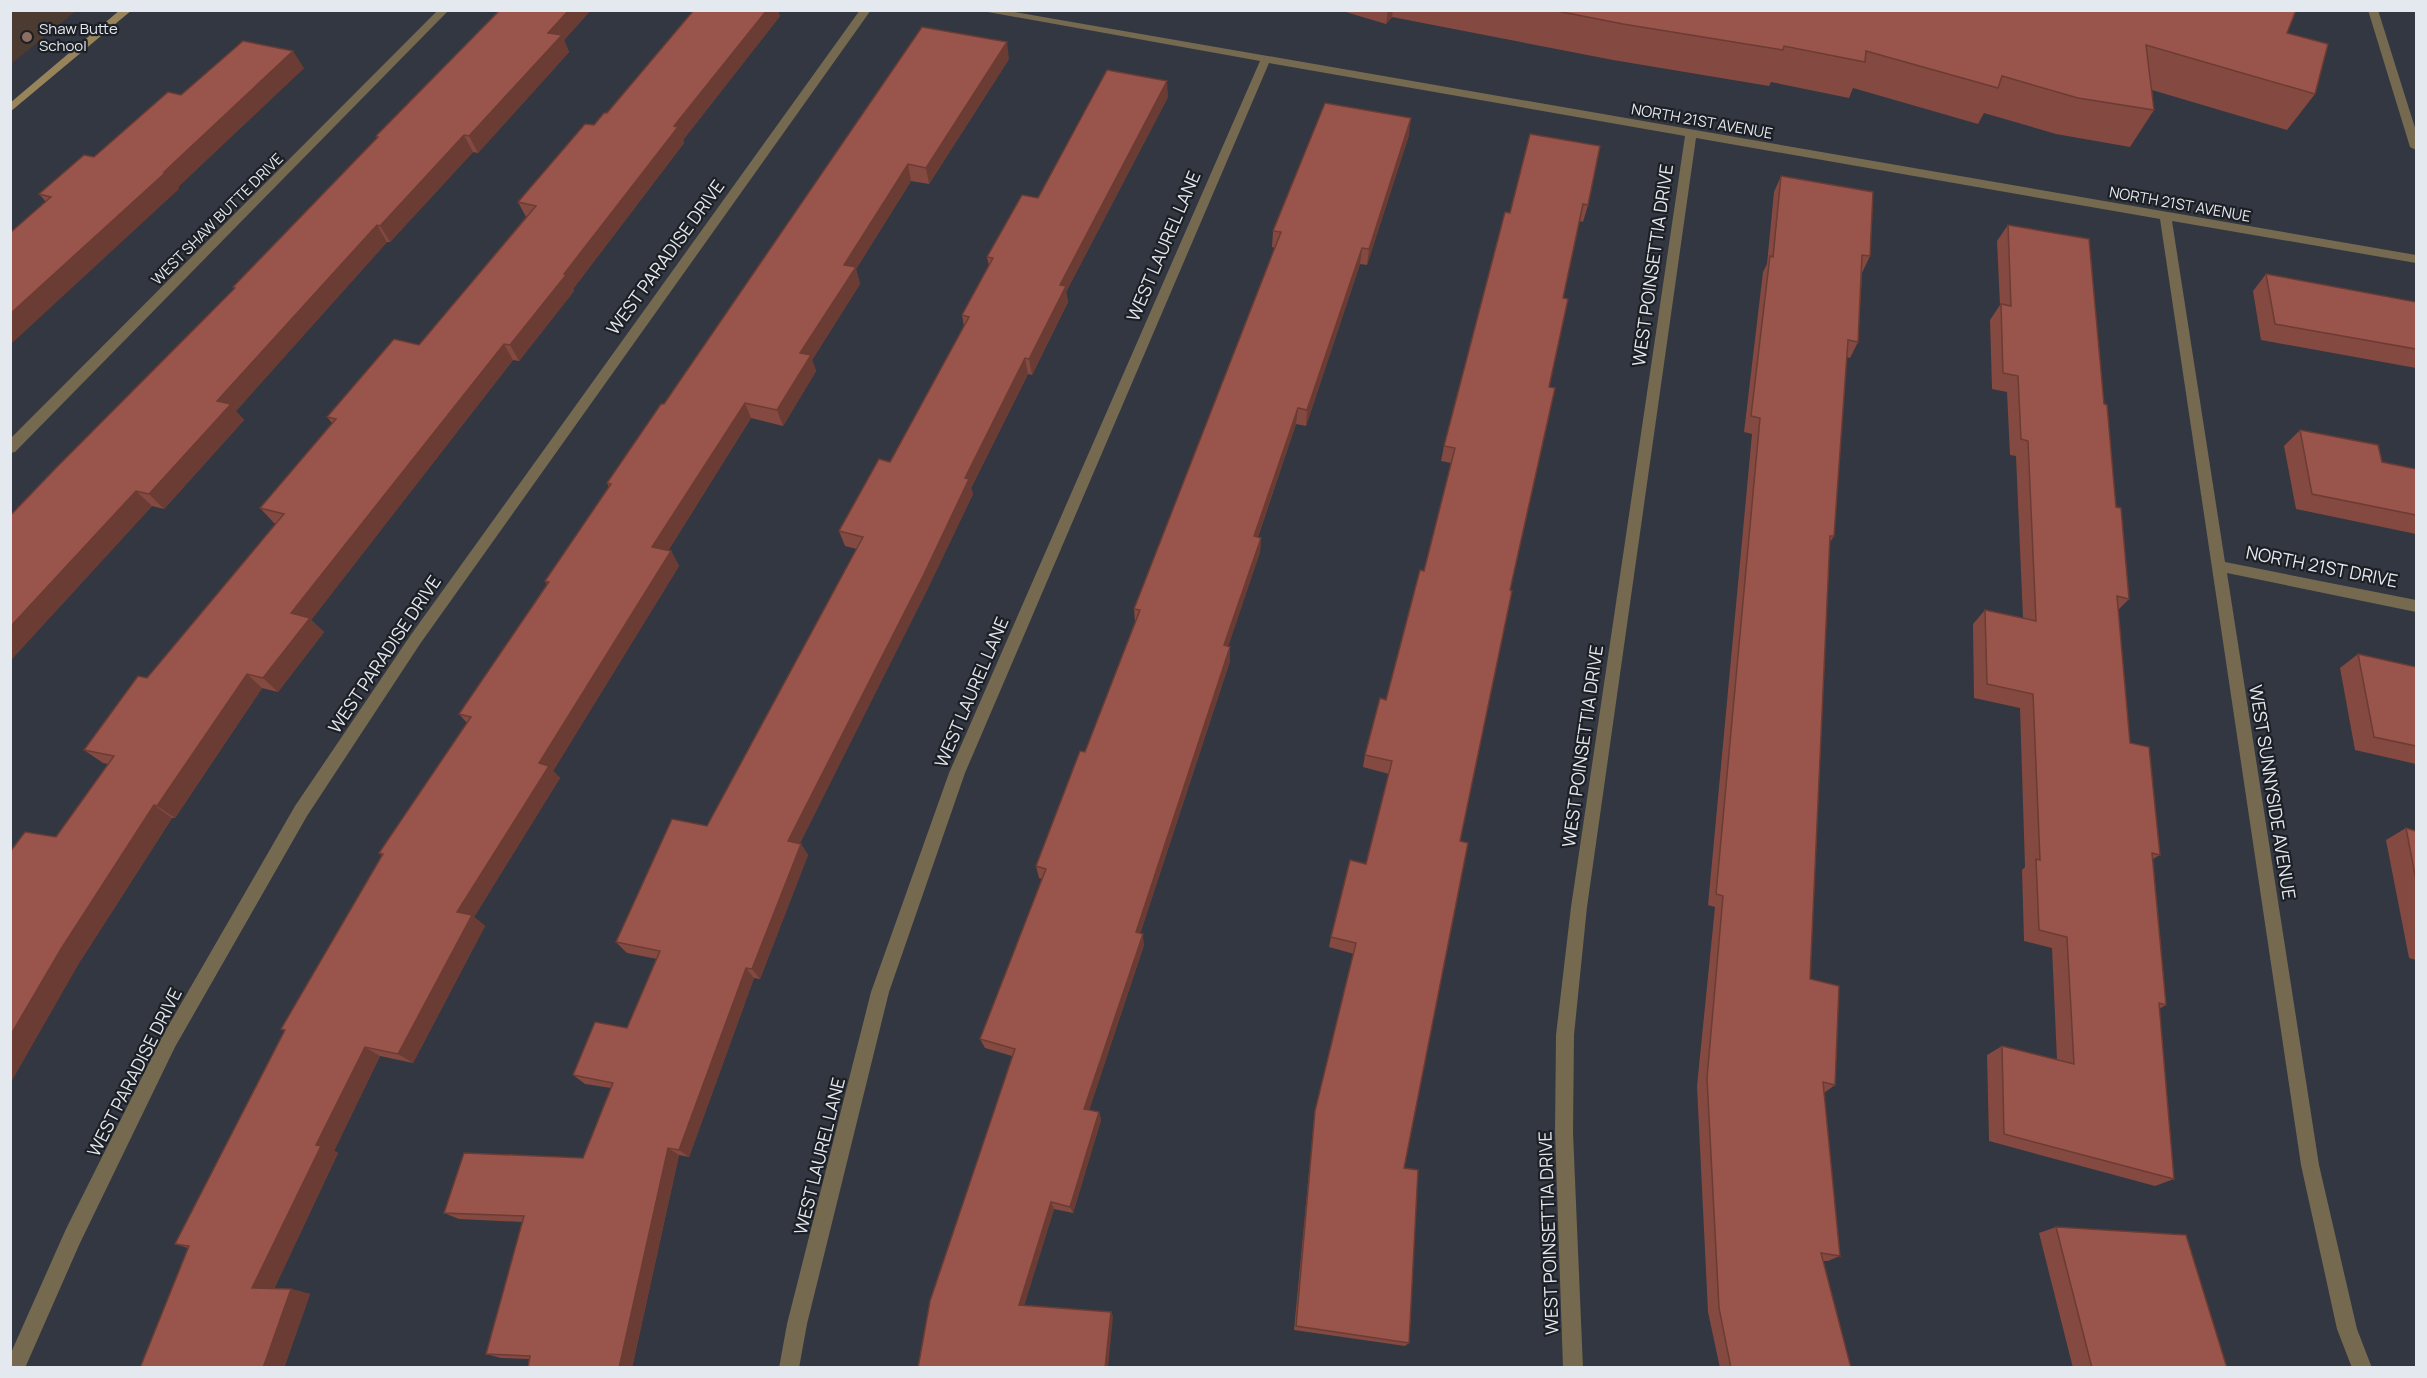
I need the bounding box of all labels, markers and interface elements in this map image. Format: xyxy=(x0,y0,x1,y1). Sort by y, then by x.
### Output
place label: Shaw Butte School xyxy=(39,18,118,56)
marker: Shaw Butte School xyxy=(20,30,34,44)
street label: NORTH 21ST AVENUE xyxy=(1630,98,1774,144)
street label: WEST SHAW BUTTE DRIVE xyxy=(146,148,288,290)
street label: WEST POINSETTIA DRIVE xyxy=(1626,162,1678,368)
street label: WEST LAUREL LANE xyxy=(1120,167,1206,325)
street label: WEST PARADISE DRIVE xyxy=(601,175,729,339)
street label: NORTH 21ST AVENUE xyxy=(2108,181,2252,227)
street label: NORTH 21ST DRIVE xyxy=(2244,539,2400,593)
street label: WEST PARADISE DRIVE xyxy=(322,570,446,738)
street label: WEST LAUREL LANE xyxy=(928,613,1014,771)
street label: WEST POINSETTIA DRIVE xyxy=(1556,643,1608,849)
street label: WEST SUNNYSIDE AVENUE xyxy=(2244,683,2302,901)
street label: WEST PARADISE DRIVE xyxy=(81,984,187,1160)
street label: WEST LAUREL LANE xyxy=(788,1075,850,1237)
street label: WEST POINSETTIA DRIVE xyxy=(1532,1131,1564,1335)

